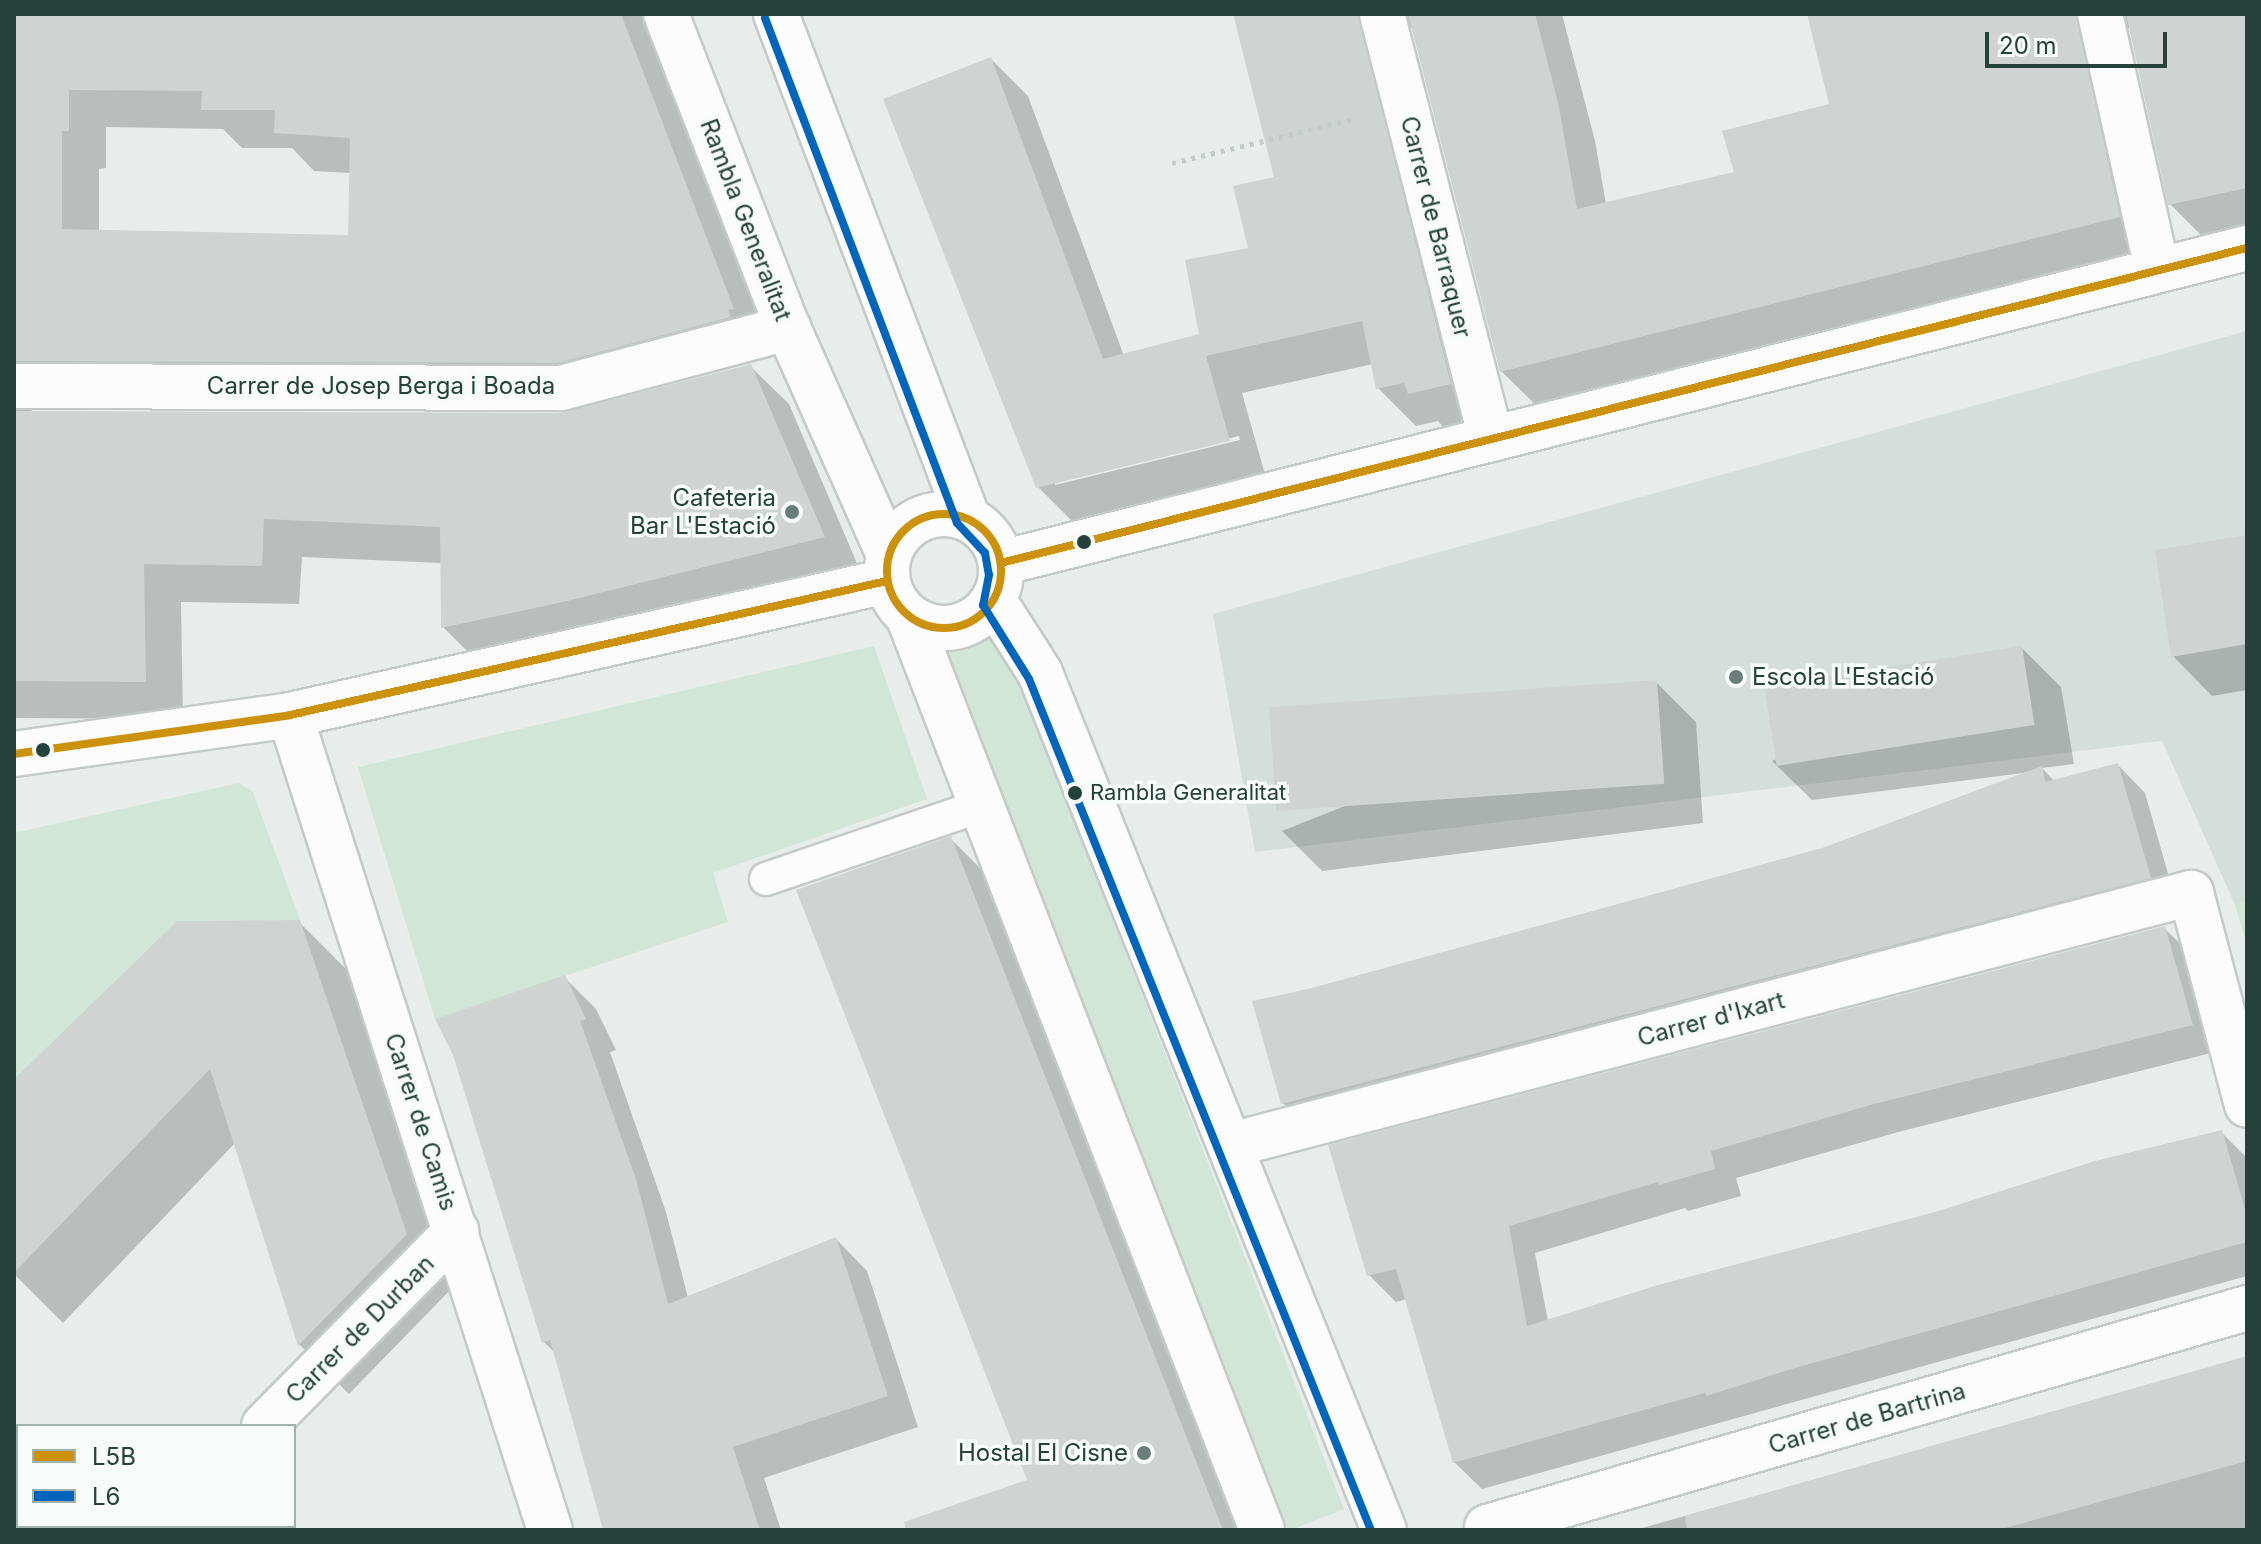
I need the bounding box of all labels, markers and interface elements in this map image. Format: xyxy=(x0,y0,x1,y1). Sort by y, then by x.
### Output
scale bar xyxy=(1989,16,2171,66)
text: 20 m xyxy=(1999,31,2057,60)
street label: Carrer de Barraquer xyxy=(1395,113,1477,341)
street label: Rambla Generalitat xyxy=(694,115,798,325)
street label: Carrer de Josep Berga i Boada xyxy=(207,372,555,400)
place label: Cafeteria Bar L'Estació xyxy=(630,484,776,540)
marker: Cafeteria Bar L'Estació xyxy=(783,503,801,521)
unlabelled marker xyxy=(1076,534,1092,550)
place label: Escola L'Estació xyxy=(1752,663,1934,691)
marker: Escola L'Estació xyxy=(1727,668,1745,686)
unlabelled marker xyxy=(35,742,51,758)
place label: Rambla Generalitat xyxy=(1090,780,1286,806)
marker: Rambla Generalitat xyxy=(1067,785,1083,801)
street label: Carrer d'Ixart xyxy=(1634,986,1788,1052)
street label: Carrer de Camis xyxy=(379,1030,463,1214)
street label: Carrer de Durban xyxy=(280,1249,440,1409)
street label: Carrer de Bartrina xyxy=(1765,1376,1969,1460)
legend xyxy=(16,1424,296,1528)
place label: Hostal El Cisne xyxy=(958,1439,1128,1467)
text: L5B xyxy=(92,1442,136,1471)
marker: Hostal El Cisne xyxy=(1135,1444,1153,1462)
text: L6 xyxy=(92,1482,120,1511)

